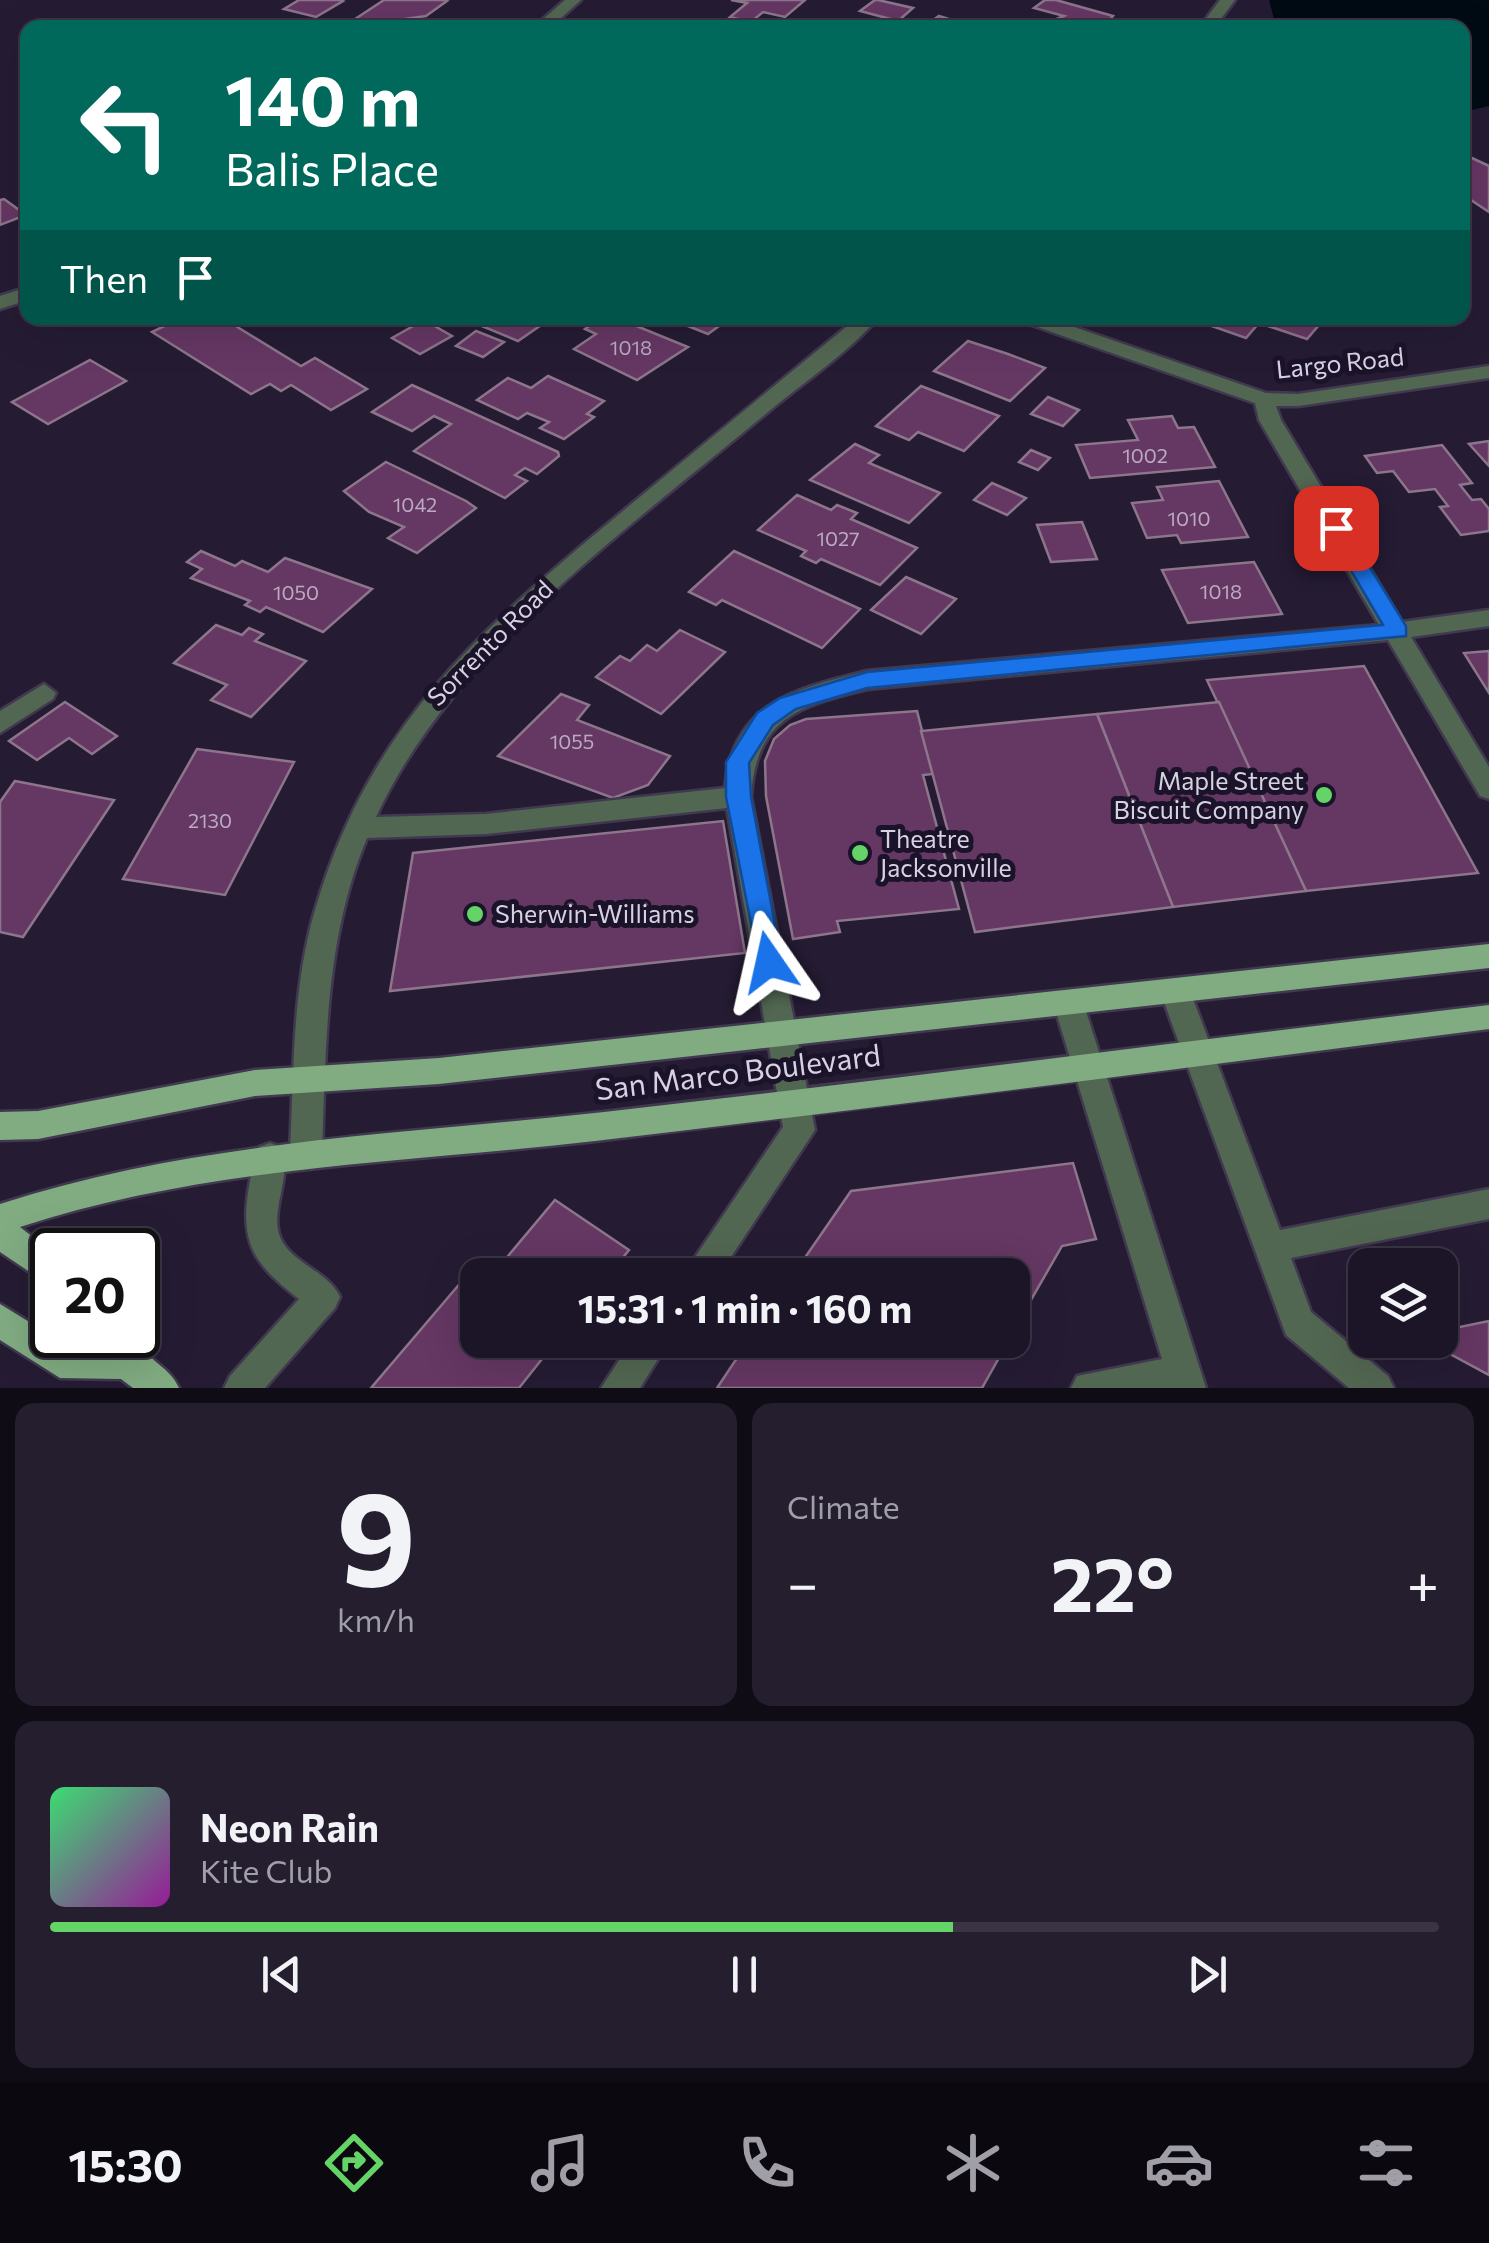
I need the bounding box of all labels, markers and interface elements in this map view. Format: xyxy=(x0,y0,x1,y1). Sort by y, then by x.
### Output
text: 140 m xyxy=(225,55,421,140)
icon: left xyxy=(60,60,190,190)
text: Balis Place xyxy=(225,140,439,195)
icon: arrive xyxy=(168,250,223,305)
text: Then xyxy=(60,254,148,301)
house number: 1018 xyxy=(610,335,652,359)
street label: Largo Road xyxy=(1274,340,1406,384)
house number: 1002 xyxy=(1122,443,1168,467)
pin xyxy=(1294,486,1379,571)
house number: 1042 xyxy=(393,492,437,516)
icon: arrive xyxy=(1309,501,1364,556)
house number: 1010 xyxy=(1167,506,1211,530)
house number: 1027 xyxy=(816,526,860,550)
street label: Sorrento Road xyxy=(420,573,558,711)
house number: 1018 xyxy=(1200,579,1242,603)
house number: 1050 xyxy=(273,580,319,604)
house number: 1055 xyxy=(550,729,594,753)
place label: Maple Street Biscuit Company xyxy=(1114,765,1304,824)
marker: Maple Street Biscuit Company xyxy=(1313,784,1335,806)
house number: 2130 xyxy=(188,808,232,832)
place label: Theatre Jacksonville xyxy=(880,823,1012,882)
marker: Theatre Jacksonville xyxy=(849,842,871,864)
place label: Sherwin-Williams xyxy=(495,898,695,928)
marker: Sherwin-Williams xyxy=(464,903,486,925)
position arrow xyxy=(717,910,821,1014)
street label: San Marco Boulevard xyxy=(593,1035,882,1106)
speed limit sign: 20 xyxy=(30,1228,160,1358)
map controls xyxy=(1348,1248,1458,1358)
button: layers xyxy=(1348,1248,1458,1358)
text: 15:31 · 1 min · 160 m xyxy=(578,1284,912,1331)
text: 9 xyxy=(336,1454,416,1613)
text: Climate xyxy=(787,1486,900,1526)
text: 22° xyxy=(1051,1536,1174,1627)
text: − xyxy=(787,1548,818,1615)
text: + xyxy=(1407,1548,1439,1615)
text: km/h xyxy=(337,1599,415,1639)
text: Neon Rain xyxy=(200,1803,379,1850)
text: Kite Club xyxy=(200,1850,332,1890)
icon: previous xyxy=(254,1947,309,2002)
icon: pause xyxy=(717,1947,772,2002)
icon: next xyxy=(1180,1947,1235,2002)
icon: directions xyxy=(319,2128,389,2198)
icon: music xyxy=(525,2128,595,2198)
icon: phone xyxy=(732,2128,802,2198)
icon: climate xyxy=(938,2128,1008,2198)
icon: car xyxy=(1144,2128,1214,2198)
icon: filters xyxy=(1351,2128,1421,2198)
text: 15:30 xyxy=(68,2136,183,2191)

